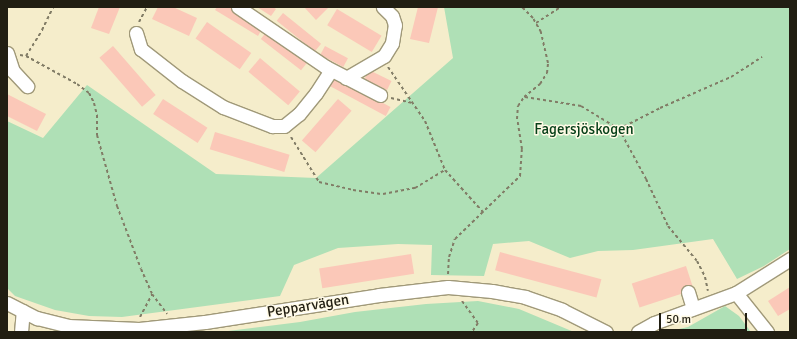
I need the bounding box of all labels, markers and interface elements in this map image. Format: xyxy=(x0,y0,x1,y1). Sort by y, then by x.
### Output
park label: Fagersjöskogen xyxy=(534,121,634,139)
street label: Pepparvägen xyxy=(266,291,350,321)
scale bar xyxy=(661,305,749,331)
text: 50 m xyxy=(666,312,691,327)

